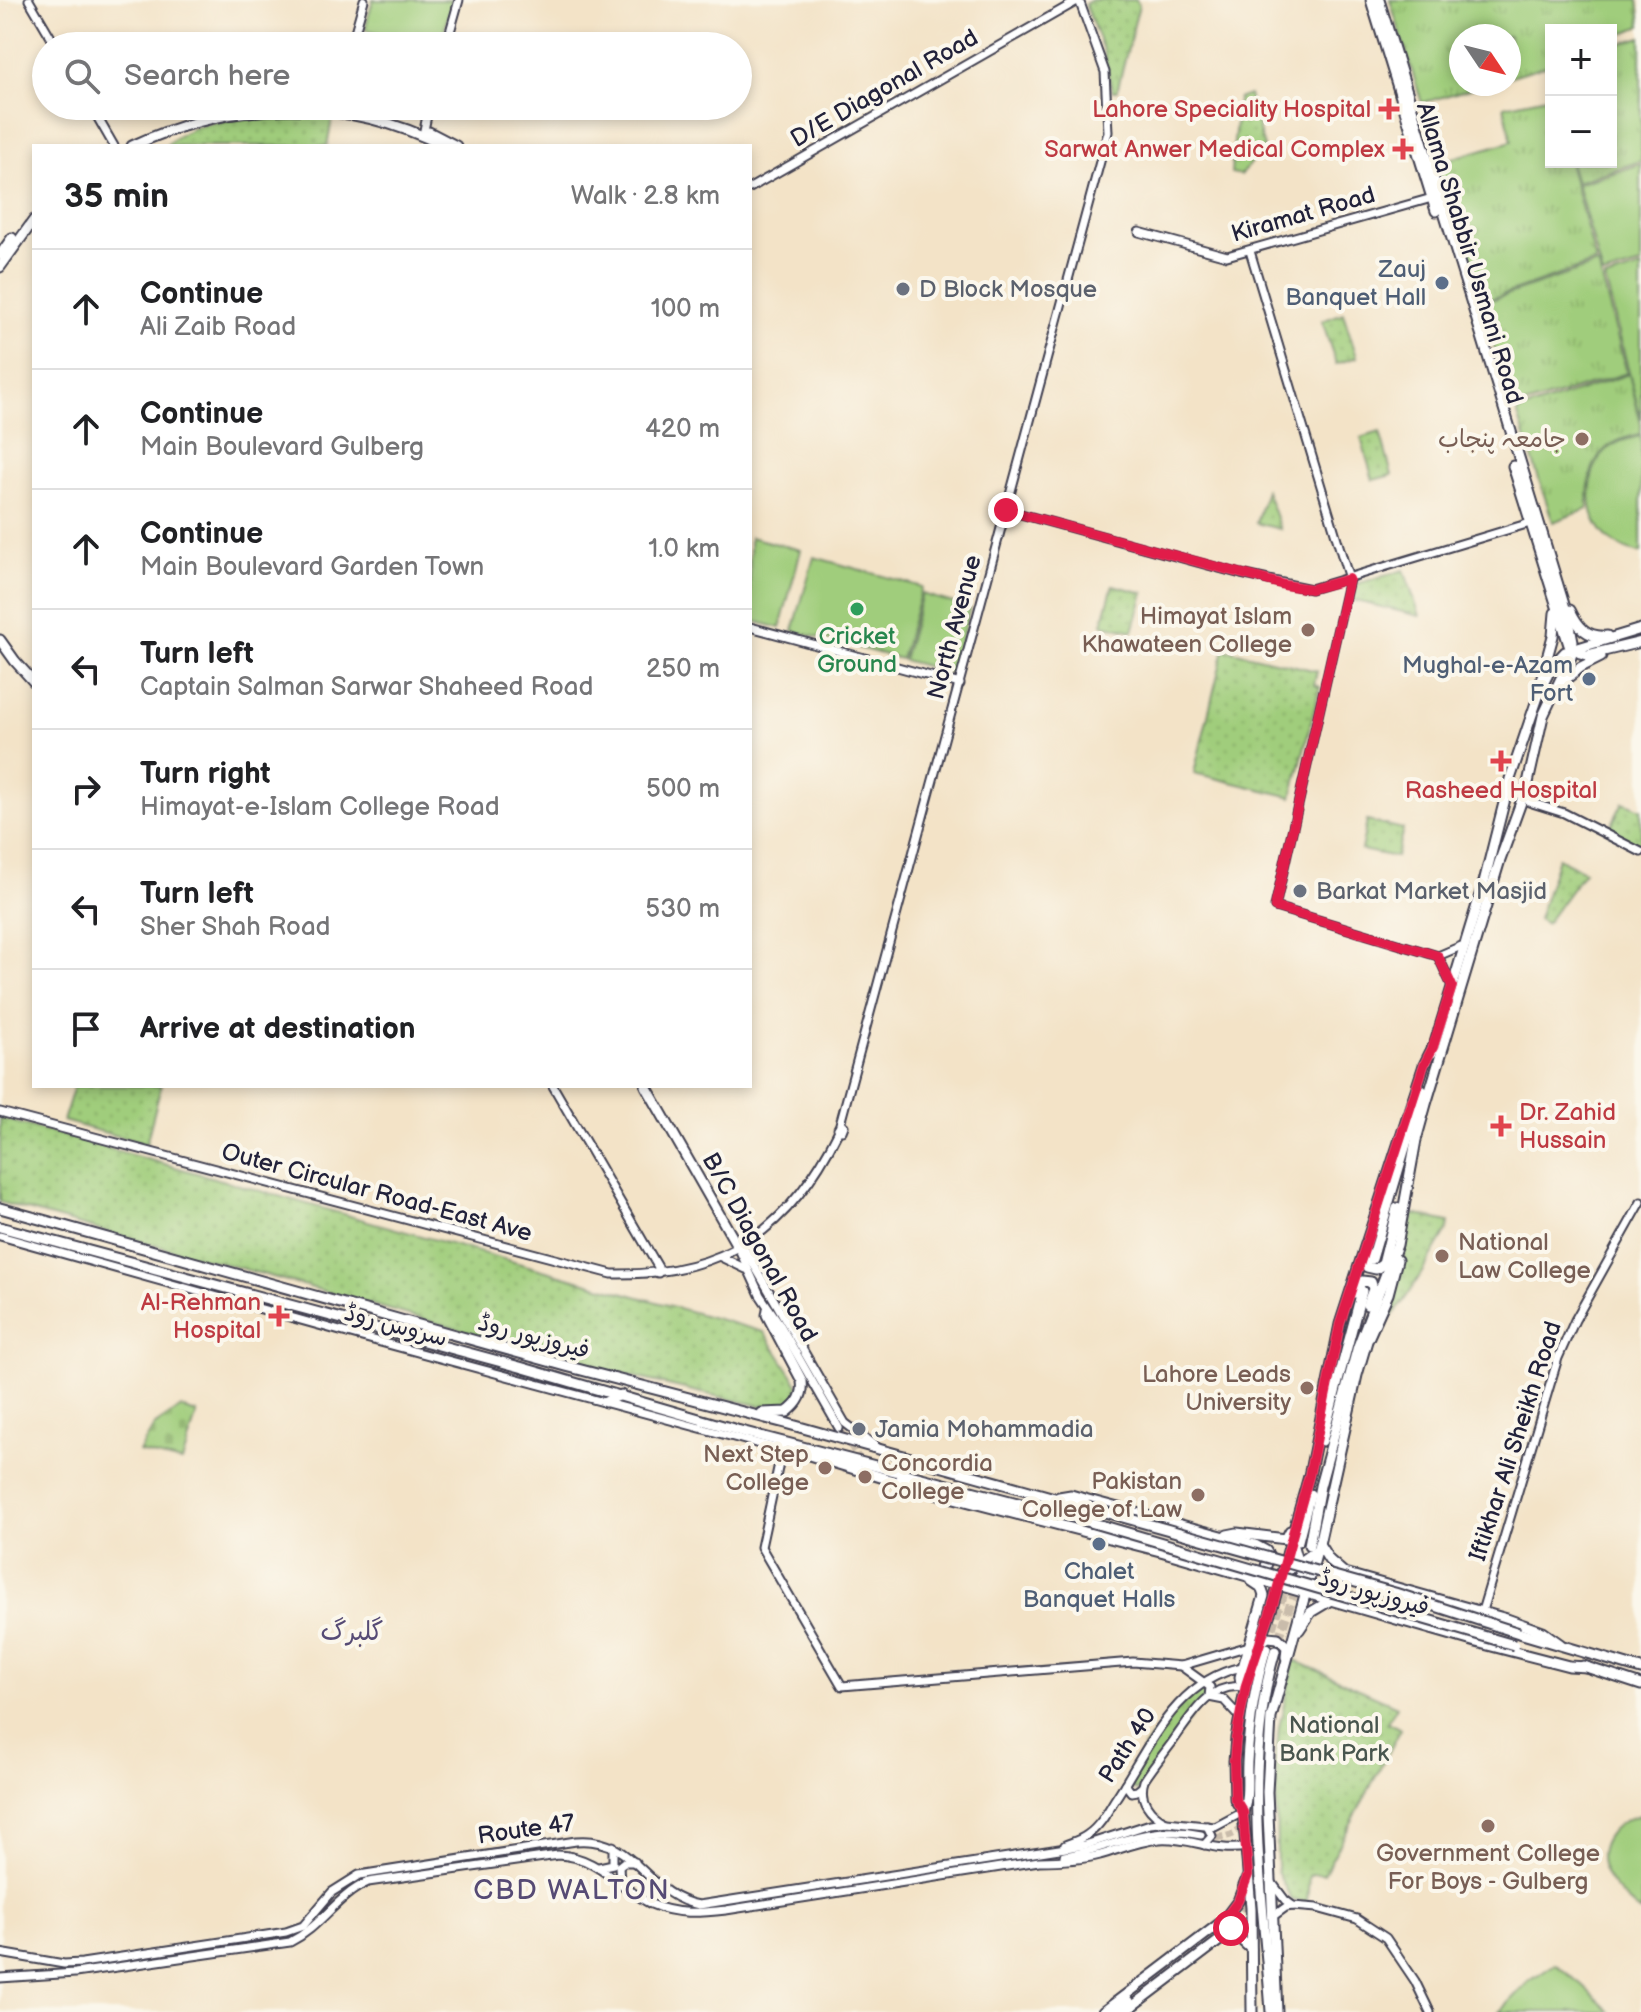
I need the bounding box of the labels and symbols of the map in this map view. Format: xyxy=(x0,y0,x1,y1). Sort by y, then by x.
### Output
street label: D/E Diagonal Road xyxy=(785,23,983,154)
north arrow xyxy=(1449,24,1521,96)
place label: Lahore Speciality Hospital xyxy=(1092,95,1371,124)
marker: Lahore Speciality Hospital xyxy=(1378,98,1400,120)
street label: Allama Shabbir Usmani Road xyxy=(1410,99,1529,407)
place label: Sarwat Anwer Medical Complex xyxy=(1044,135,1385,164)
marker: Sarwat Anwer Medical Complex xyxy=(1392,138,1414,160)
street label: Kiramat Road xyxy=(1228,180,1378,249)
place label: Zauj Banquet Hall xyxy=(1285,255,1426,312)
marker: Zauj Banquet Hall xyxy=(1433,274,1451,292)
place label: D Block Mosque xyxy=(919,275,1097,304)
marker: D Block Mosque xyxy=(894,280,912,298)
place label: جامعہ پنجاب xyxy=(1438,425,1566,454)
marker: جامعہ پنجاب xyxy=(1573,430,1591,448)
route end xyxy=(988,492,1024,528)
street label: North Avenue xyxy=(921,552,988,702)
marker: Cricket Ground xyxy=(848,600,866,618)
place label: Himayat Islam Khawateen College xyxy=(1081,602,1292,659)
marker: Himayat Islam Khawateen College xyxy=(1299,621,1317,639)
place label: Cricket Ground xyxy=(817,622,897,679)
place label: Mughal-e-Azam Fort xyxy=(1402,651,1574,708)
marker: Mughal-e-Azam Fort xyxy=(1580,670,1598,688)
marker: Rasheed Hospital xyxy=(1490,750,1512,772)
place label: Rasheed Hospital xyxy=(1405,776,1597,805)
place label: Barkat Market Masjid xyxy=(1316,877,1547,906)
marker: Barkat Market Masjid xyxy=(1291,882,1309,900)
place label: Dr. Zahid Hussain xyxy=(1519,1098,1616,1155)
marker: Dr. Zahid Hussain xyxy=(1490,1115,1512,1137)
street label: Outer Circular Road-East Ave xyxy=(219,1137,535,1248)
street label: B/C Diagonal Road xyxy=(696,1148,824,1347)
place label: National Law College xyxy=(1458,1228,1591,1285)
marker: National Law College xyxy=(1433,1247,1451,1265)
place label: Al-Rehman Hospital xyxy=(141,1288,261,1345)
street label: سروس روڈ xyxy=(341,1298,451,1353)
marker: Al-Rehman Hospital xyxy=(268,1305,290,1327)
street label: فیروزپور روڈ xyxy=(475,1308,593,1366)
street label: Iftikhar Ali Sheikh Road xyxy=(1463,1318,1568,1565)
place label: Lahore Leads University xyxy=(1142,1360,1291,1417)
marker: Lahore Leads University xyxy=(1298,1379,1316,1397)
place label: Jamia Mohammadia xyxy=(875,1415,1094,1444)
marker: Jamia Mohammadia xyxy=(850,1420,868,1438)
place label: Next Step College xyxy=(703,1440,809,1497)
place label: Concordia College xyxy=(881,1449,993,1506)
marker: Next Step College xyxy=(816,1459,834,1477)
place label: Pakistan College of Law xyxy=(1022,1467,1182,1524)
marker: Concordia College xyxy=(856,1468,874,1486)
marker: Pakistan College of Law xyxy=(1189,1486,1207,1504)
marker: Chalet Banquet Halls xyxy=(1090,1535,1108,1553)
place label: Chalet Banquet Halls xyxy=(1023,1557,1175,1614)
street label: فیروزپور روڈ xyxy=(1315,1563,1433,1623)
district label: گلبرگ xyxy=(321,1616,383,1648)
street label: Path 40 xyxy=(1092,1702,1162,1788)
park label: National Bank Park xyxy=(1279,1711,1389,1768)
street label: Route 47 xyxy=(476,1808,577,1851)
marker: Government College For Boys - Gulberg xyxy=(1479,1817,1497,1835)
place label: Government College For Boys - Gulberg xyxy=(1376,1839,1600,1896)
district label: CBD WALTON xyxy=(473,1874,671,1907)
route start xyxy=(1213,1910,1249,1946)

